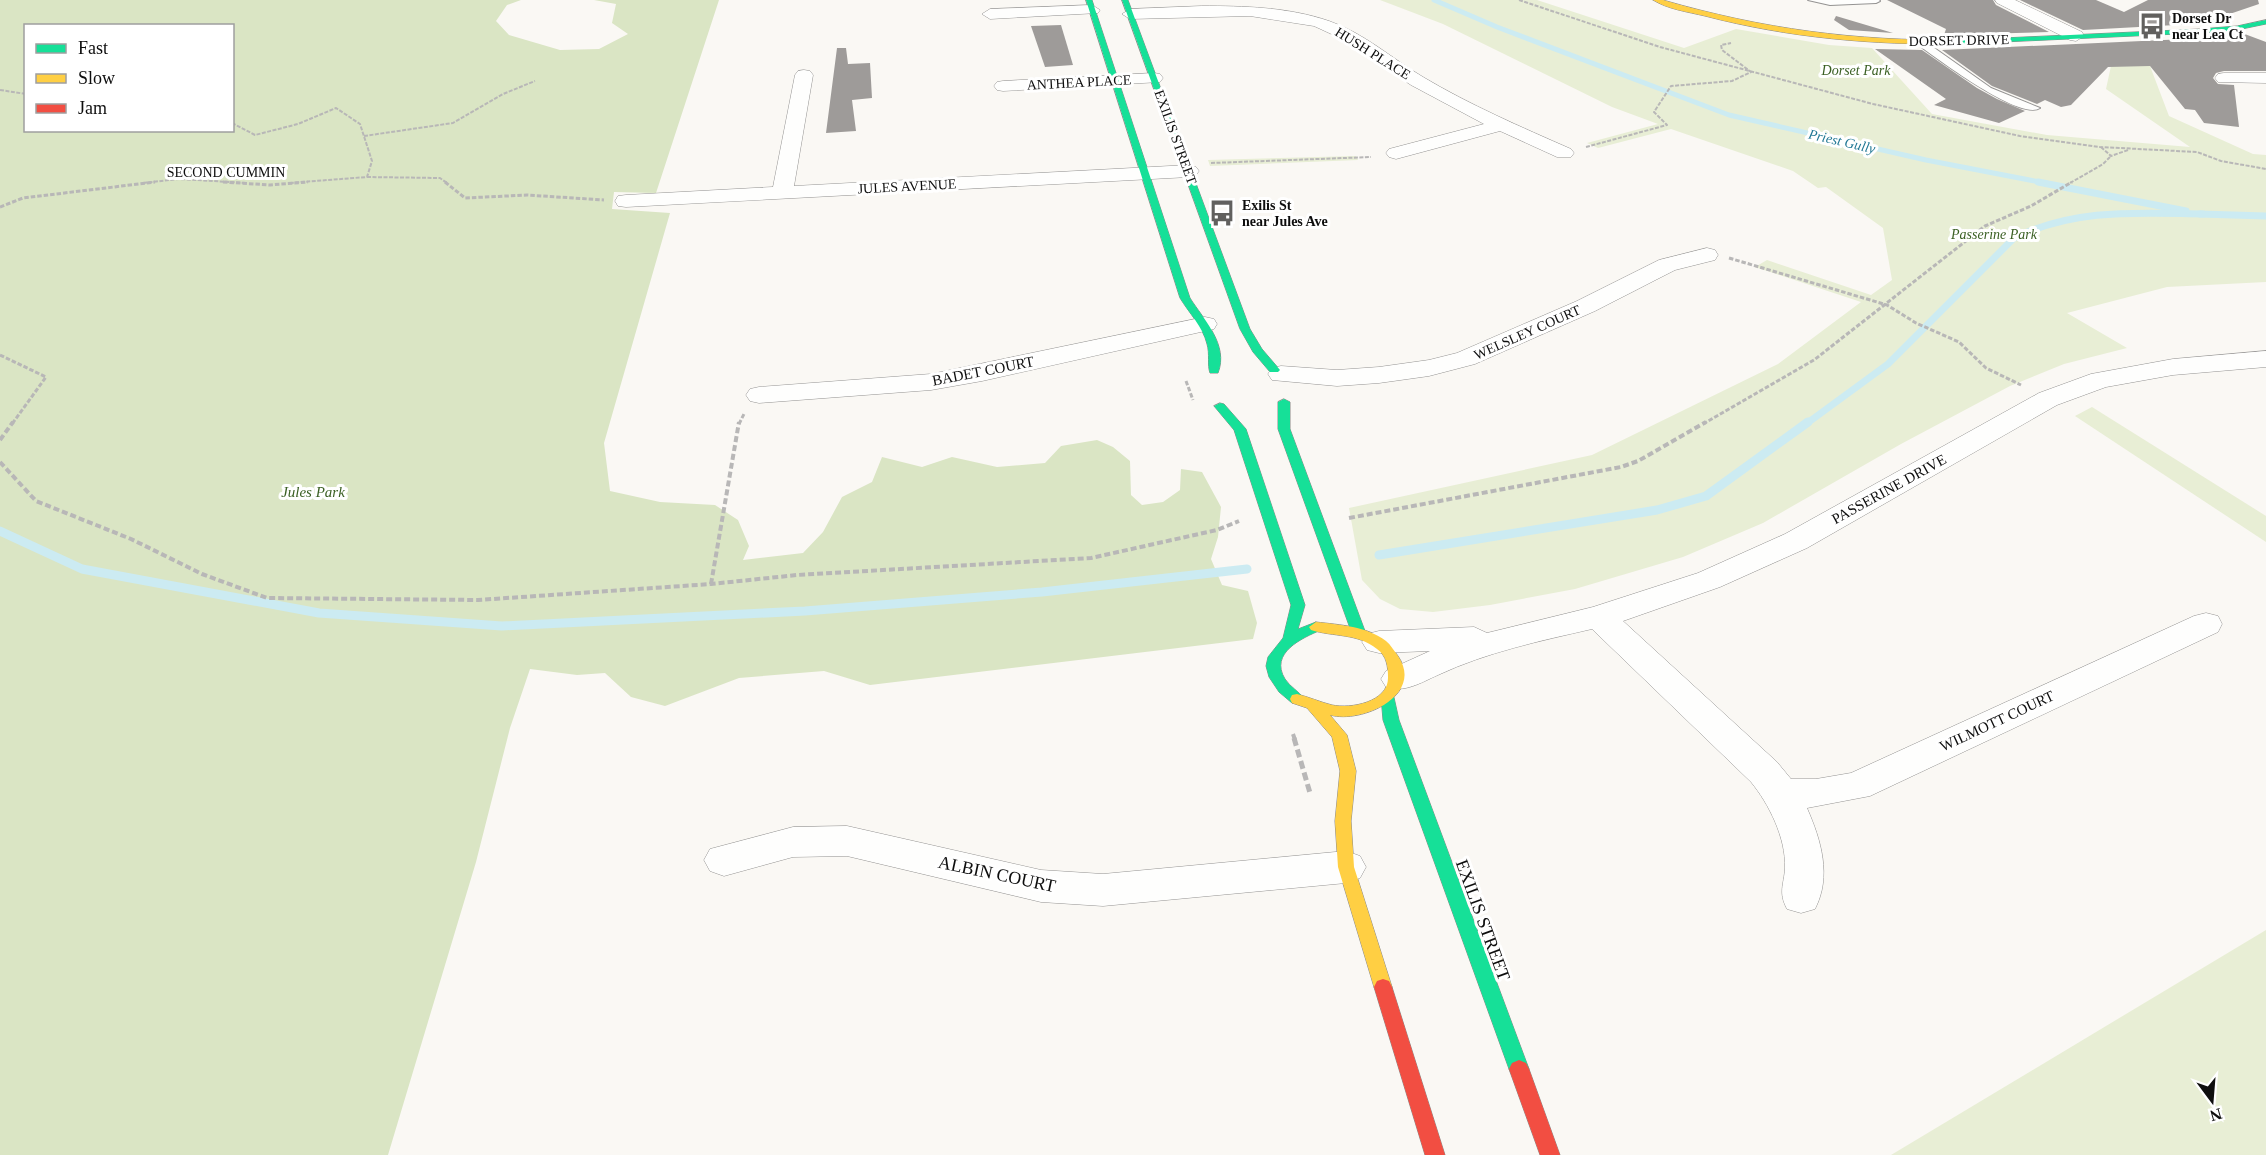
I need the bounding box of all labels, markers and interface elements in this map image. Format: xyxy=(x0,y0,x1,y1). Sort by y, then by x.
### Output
bus stop icon: Dorset Dr near Lea Ct xyxy=(2137,11,2167,41)
place label: Dorset Dr near Lea Ct xyxy=(2172,11,2244,42)
legend xyxy=(24,24,234,132)
street label: HUSH PLACE xyxy=(1332,24,1413,83)
street label: DORSET DRIVE xyxy=(1909,32,2009,49)
text: Fast xyxy=(78,38,108,58)
park label: Dorset Park xyxy=(1821,63,1891,78)
text: Slow xyxy=(78,68,115,88)
street label: ANTHEA PLACE xyxy=(1026,72,1132,93)
street label: EXILIS STREET xyxy=(1152,88,1200,187)
text: Jam xyxy=(78,98,107,118)
water label: Priest Gully xyxy=(1806,126,1877,157)
street label: SECOND CUMMIN xyxy=(167,165,285,180)
street label: JULES AVENUE xyxy=(857,176,957,197)
bus stop icon: Exilis St near Jules Ave xyxy=(1207,198,1237,228)
place label: Exilis St near Jules Ave xyxy=(1242,198,1328,229)
park label: Passerine Park xyxy=(1950,227,2038,242)
street label: WELSLEY COURT xyxy=(1472,302,1583,363)
street label: BADET COURT xyxy=(931,353,1035,389)
street label: PASSERINE DRIVE xyxy=(1829,451,1949,527)
park label: Jules Park xyxy=(281,484,345,500)
street label: WILMOTT COURT xyxy=(1937,687,2057,755)
street label: ALBIN COURT xyxy=(937,852,1057,896)
street label: EXILIS STREET xyxy=(1452,857,1514,983)
north arrow xyxy=(2182,1071,2242,1131)
text: N xyxy=(2208,1105,2224,1125)

